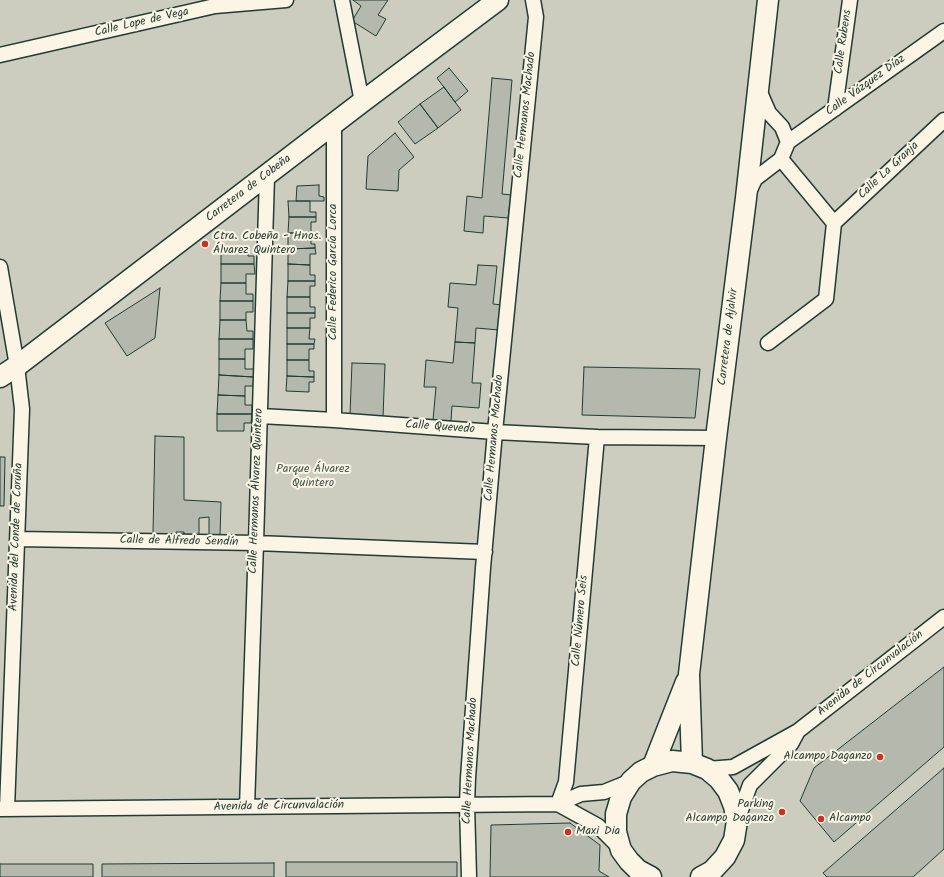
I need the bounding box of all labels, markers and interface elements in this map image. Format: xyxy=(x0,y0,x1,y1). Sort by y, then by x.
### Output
street label: Calle Lope de Vega xyxy=(94,5,190,41)
street label: Calle Rubens xyxy=(832,9,856,75)
street label: Calle Hermanos Machado xyxy=(512,51,540,179)
street label: Calle Vázquez Díaz xyxy=(823,52,909,120)
street label: Calle La Granja xyxy=(856,139,922,203)
street label: Carretera de Cobeña xyxy=(203,152,295,226)
street label: Calle Federico García Lorca xyxy=(327,204,341,340)
place label: Ctra. Cobeña - Hnos. Álvarez Quintero xyxy=(213,230,321,258)
marker: Ctra. Cobeña - Hnos. Álvarez Quintero xyxy=(200,239,210,249)
street label: Carretera de Ajalvir xyxy=(716,288,742,386)
street label: Calle Hermanos Machado xyxy=(482,374,508,502)
street label: Calle Hermanos Álvarez Quintero xyxy=(247,408,267,574)
street label: Calle Quevedo xyxy=(405,418,475,438)
street label: Avenida del Conde de Coruña xyxy=(7,463,27,611)
park label: Parque Álvarez Quintero xyxy=(276,463,350,491)
street label: Calle de Alfredo Sendín xyxy=(119,534,239,550)
street label: Calle Número Seis xyxy=(570,575,592,667)
street label: Avenida de Circunvalación xyxy=(815,628,927,720)
street label: Calle Hermanos Machado xyxy=(460,697,482,825)
place label: Alcampo Daganzo xyxy=(783,750,872,764)
marker: Alcampo Daganzo xyxy=(875,752,885,762)
place label: Parking Alcampo Daganzo xyxy=(685,798,774,826)
street label: Avenida de Circunvalación xyxy=(214,799,344,815)
marker: Parking Alcampo Daganzo xyxy=(777,807,787,817)
place label: Alcampo xyxy=(829,812,871,826)
marker: Alcampo xyxy=(816,814,826,824)
place label: Maxi Dia xyxy=(576,825,620,839)
marker: Maxi Dia xyxy=(563,827,573,837)

